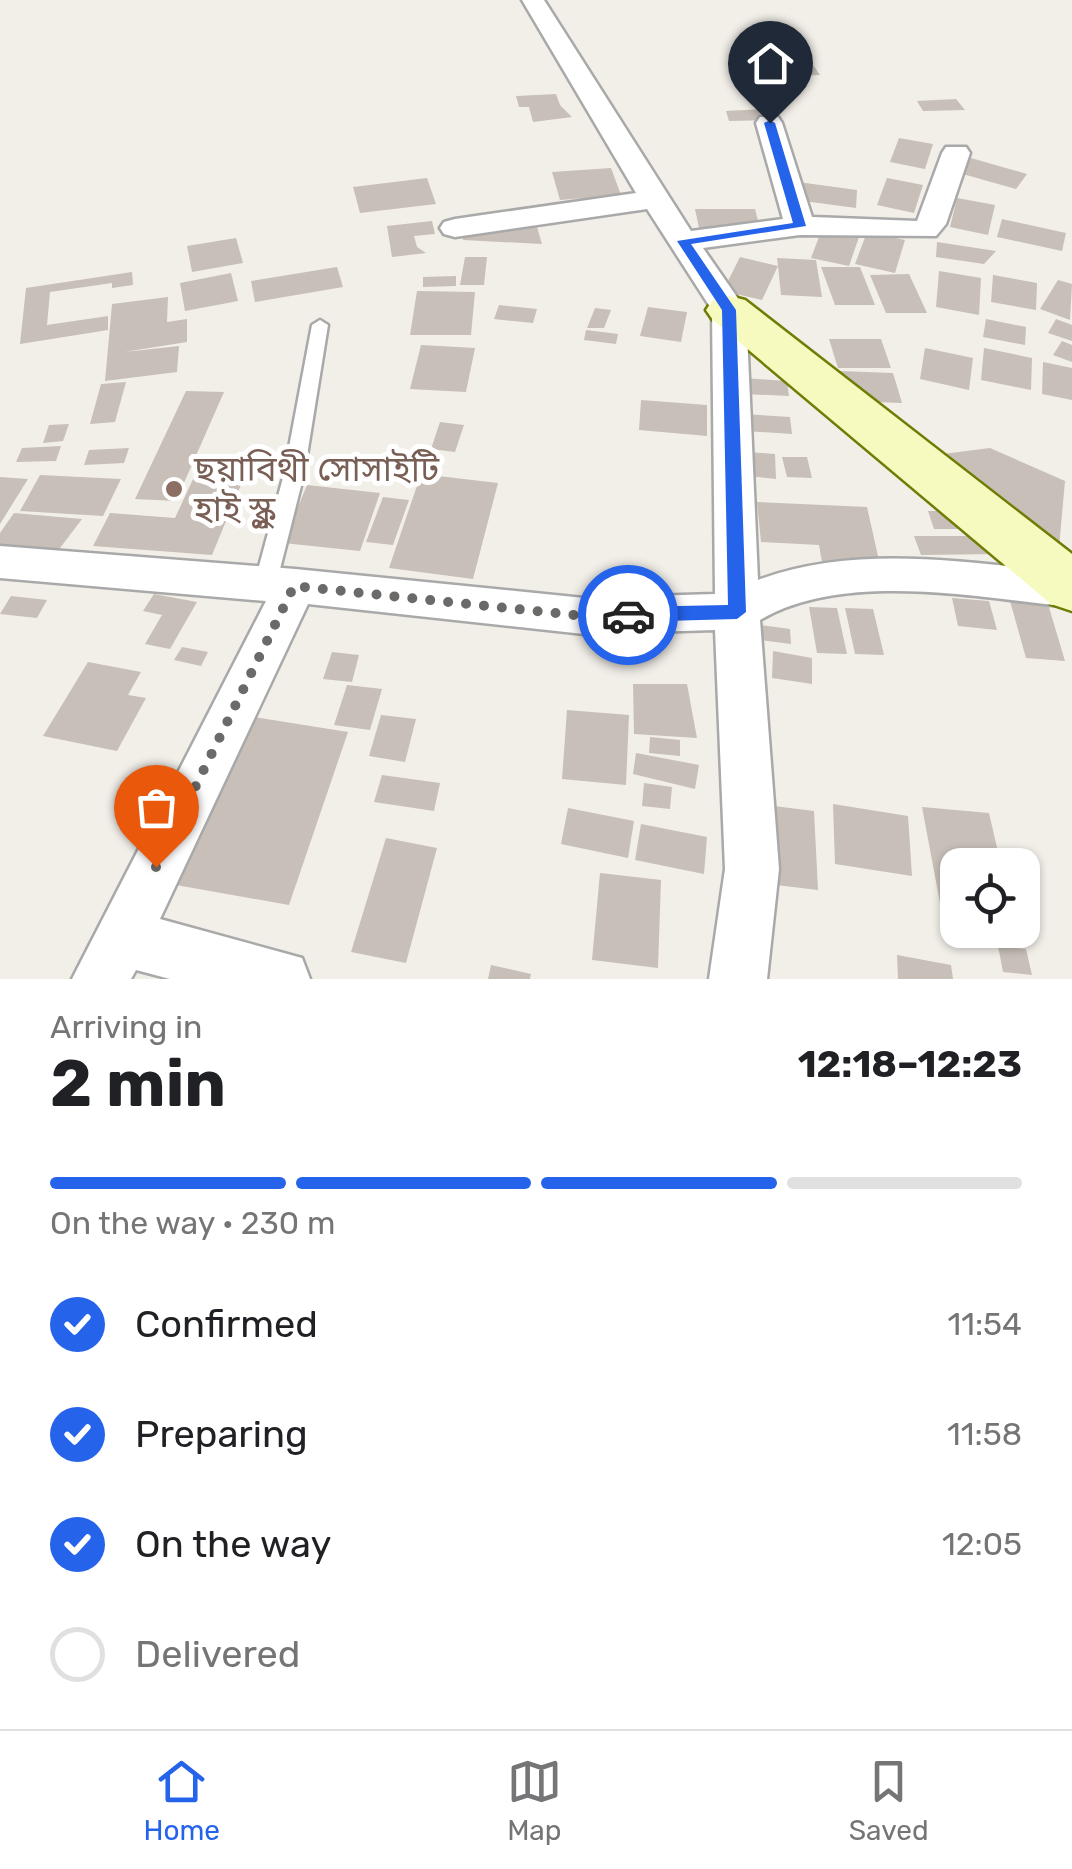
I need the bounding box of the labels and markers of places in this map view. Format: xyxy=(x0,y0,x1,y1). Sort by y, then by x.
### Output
pin xyxy=(728,21,813,124)
place label: ছয়াবিথী সোসাইটি হাই স্কুল xyxy=(193,448,440,530)
marker: ছয়াবিথী সোসাইটি হাই স্কুল xyxy=(163,478,185,500)
pin xyxy=(114,765,199,868)

